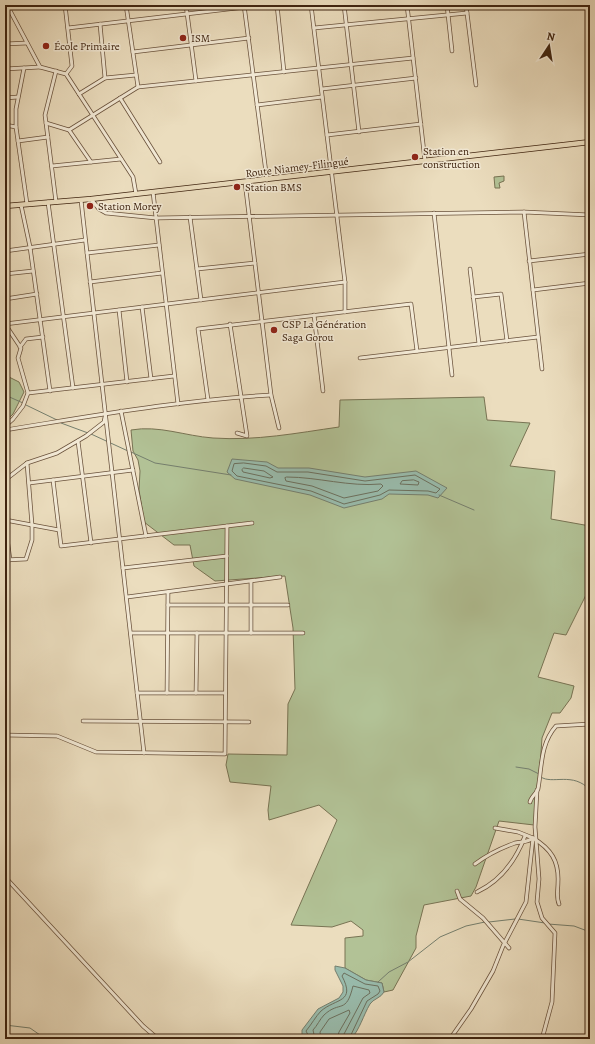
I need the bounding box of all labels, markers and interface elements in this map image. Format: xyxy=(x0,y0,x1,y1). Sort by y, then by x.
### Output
north arrow xyxy=(529,26,569,66)
text: N xyxy=(545,29,556,45)
place label: ISM xyxy=(191,31,210,46)
marker: ISM xyxy=(178,33,188,43)
place label: École Primaire xyxy=(54,39,120,54)
marker: École Primaire xyxy=(41,41,51,51)
place label: Station en construction xyxy=(423,144,480,172)
marker: Station en construction xyxy=(410,152,420,162)
street label: Route Niamey-Filingué xyxy=(245,154,350,181)
place label: Station BMS xyxy=(245,180,302,195)
marker: Station BMS xyxy=(232,182,242,192)
place label: Station Morey xyxy=(98,199,162,214)
marker: Station Morey xyxy=(85,201,95,211)
place label: CSP La Génération Saga Gorou xyxy=(282,317,366,345)
marker: CSP La Génération Saga Gorou xyxy=(269,325,279,335)

